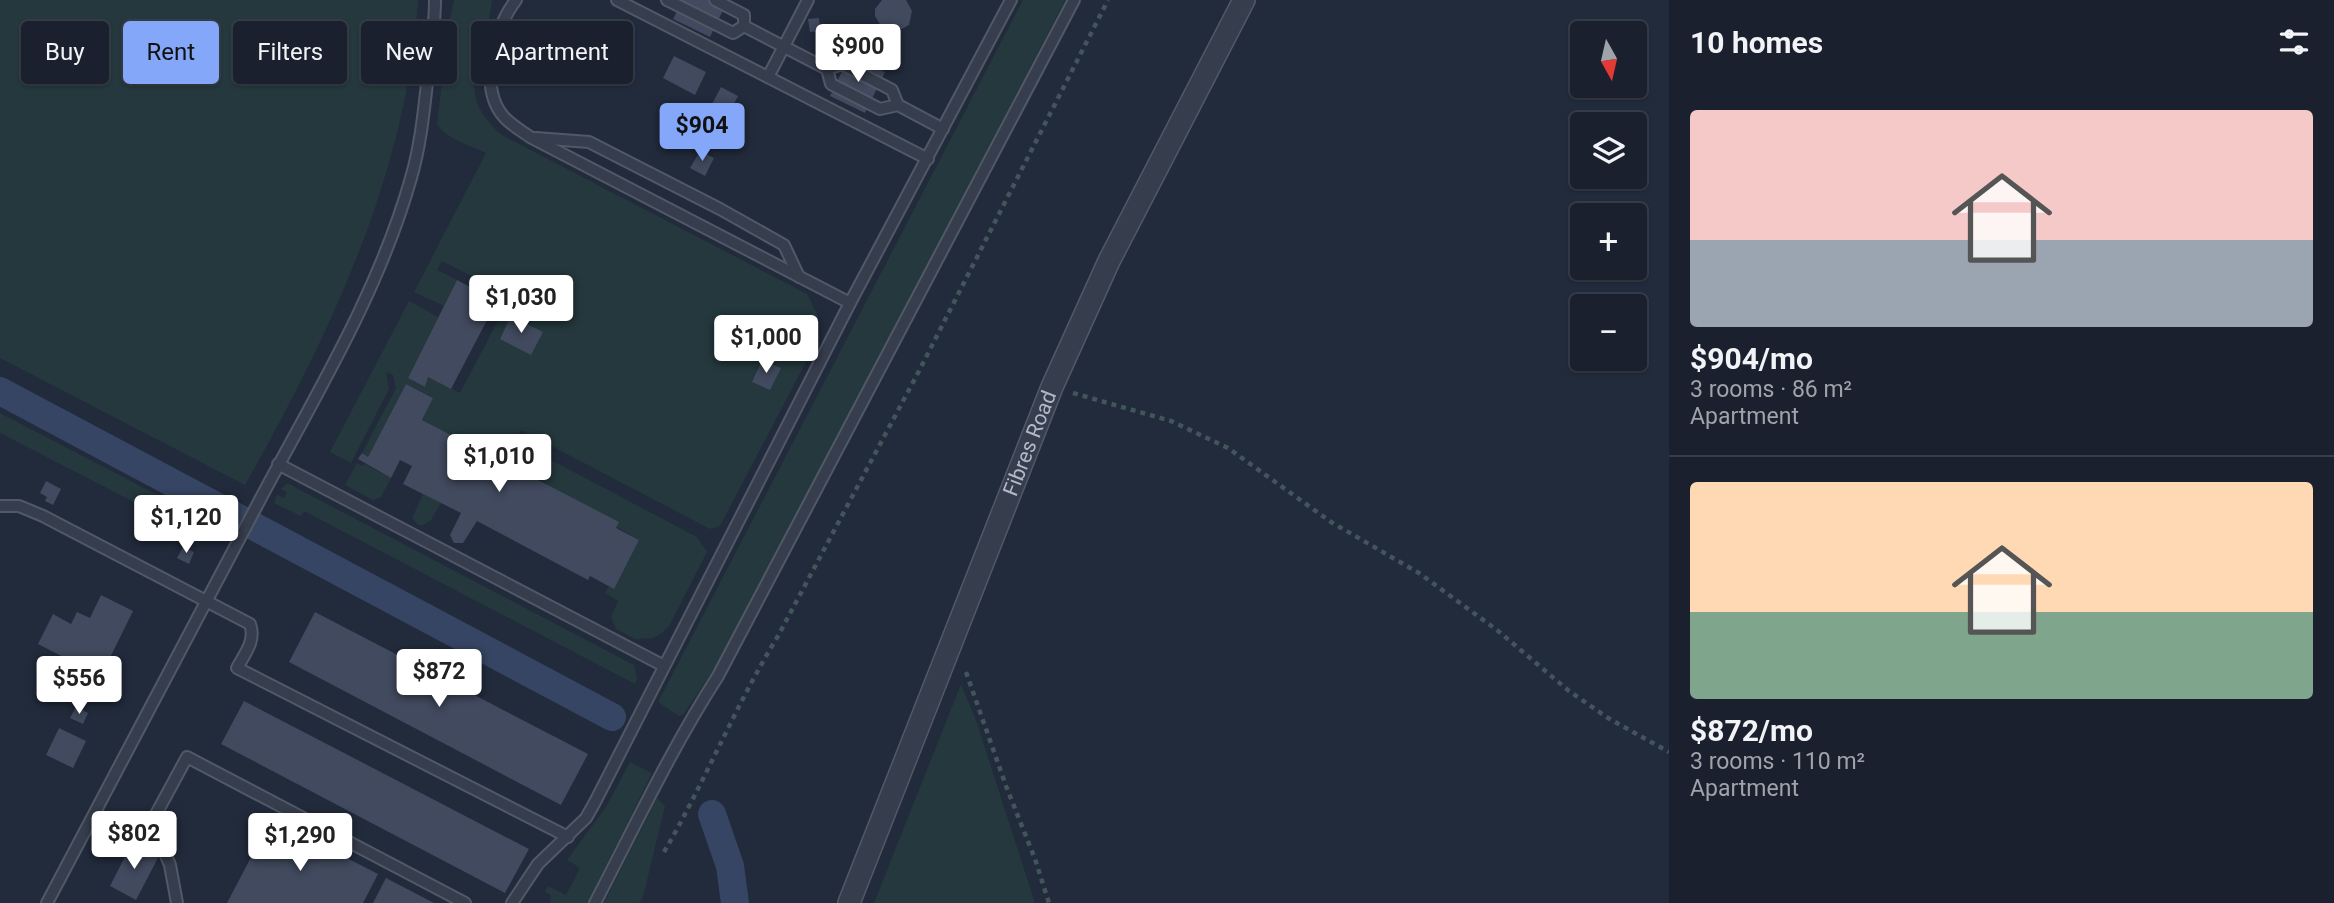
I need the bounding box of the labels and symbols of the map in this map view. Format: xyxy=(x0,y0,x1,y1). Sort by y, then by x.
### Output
north arrow xyxy=(1570,21,1647,98)
pin: $900 xyxy=(817,24,899,84)
pin: $904 xyxy=(661,104,743,163)
pin: $1,030 xyxy=(464,276,578,335)
pin: $1,000 xyxy=(709,316,823,375)
street label: Fibres Road xyxy=(998,387,1061,499)
pin: $1,010 xyxy=(442,434,556,494)
pin: $1,120 xyxy=(129,496,243,555)
pin: $872 xyxy=(398,650,480,709)
pin: $556 xyxy=(38,656,120,716)
pin: $802 xyxy=(93,812,175,871)
pin: $1,290 xyxy=(243,814,357,873)

